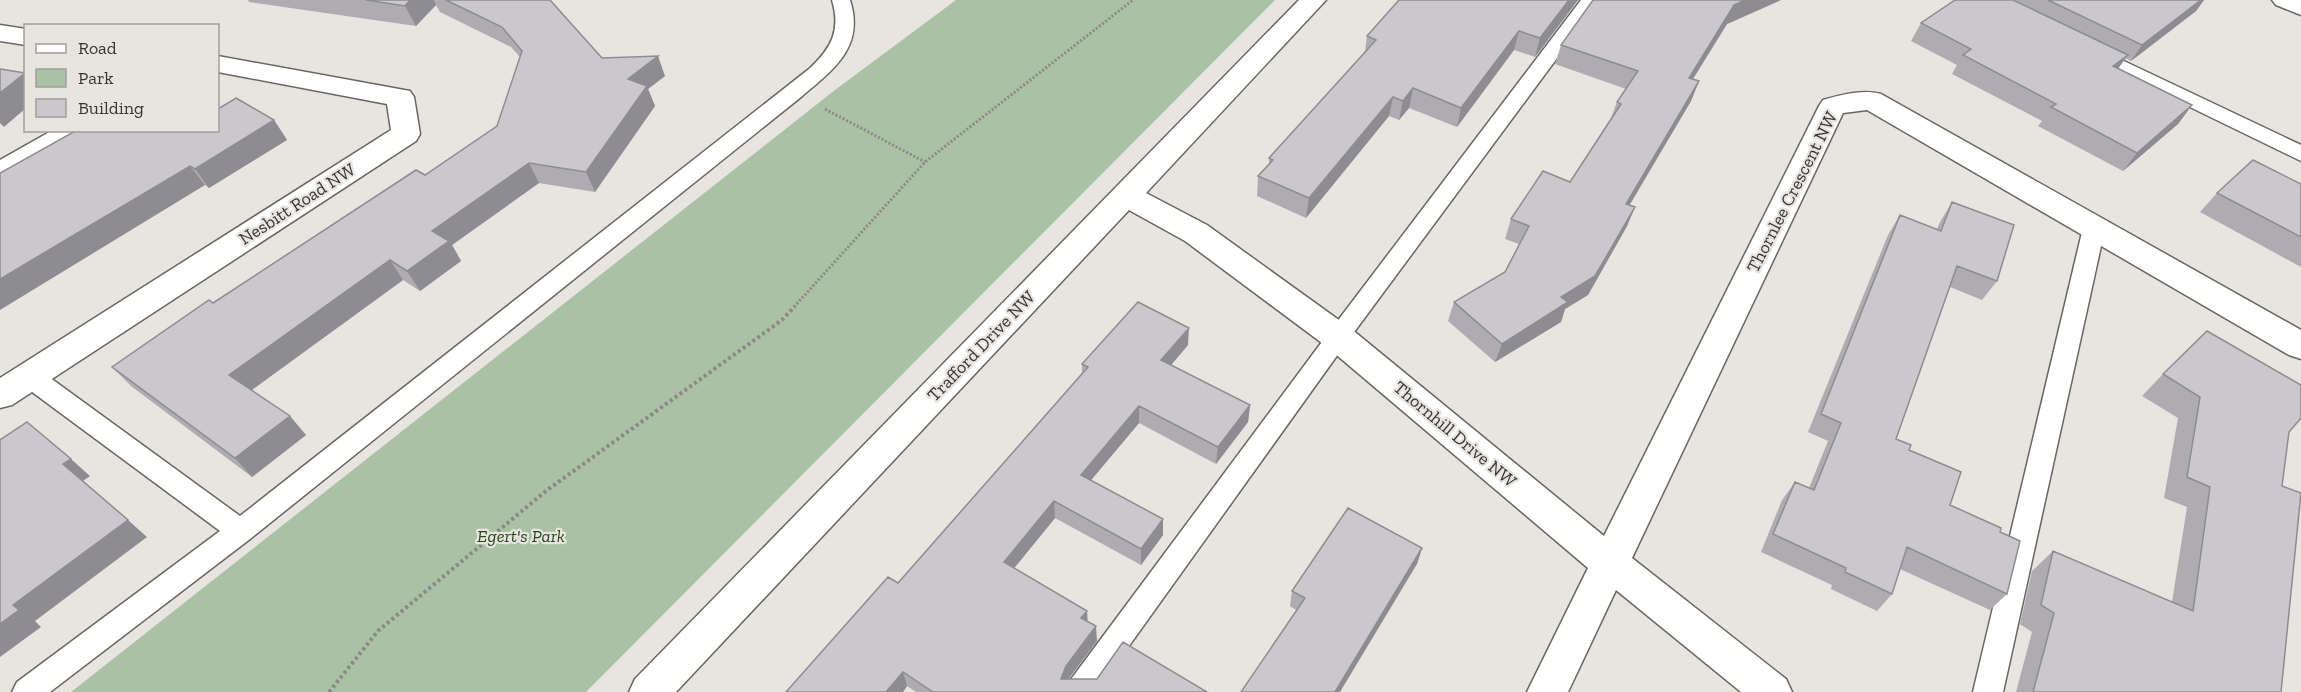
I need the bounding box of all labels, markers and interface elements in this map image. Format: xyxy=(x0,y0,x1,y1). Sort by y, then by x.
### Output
legend xyxy=(24,24,219,132)
text: Road xyxy=(78,37,117,59)
text: Park xyxy=(78,67,114,89)
text: Building xyxy=(78,97,144,119)
street label: Thornlee Crescent NW xyxy=(1742,108,1842,276)
street label: Nesbitt Road NW xyxy=(235,158,359,250)
street label: Trafford Drive NW xyxy=(923,286,1040,406)
street label: Thornhill Drive NW xyxy=(1389,376,1521,492)
park label: Egert's Park xyxy=(477,525,565,547)

